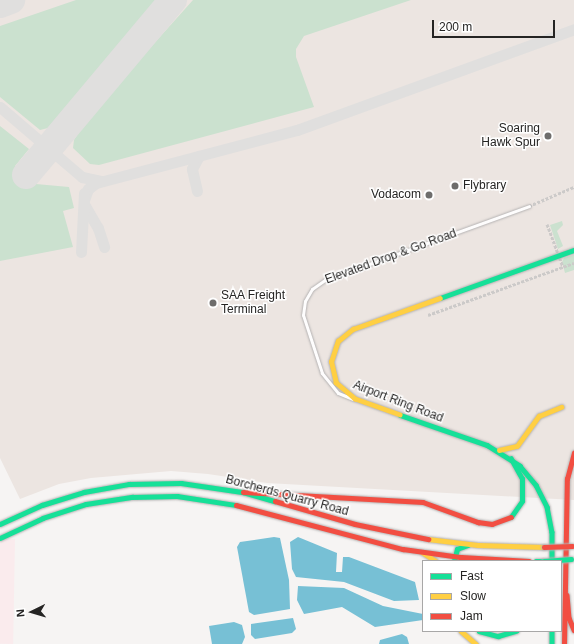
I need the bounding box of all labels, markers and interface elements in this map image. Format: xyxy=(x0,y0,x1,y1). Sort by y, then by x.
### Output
scale bar xyxy=(434,12,557,38)
text: 200 m xyxy=(439,20,472,34)
place label: Soaring Hawk Spur xyxy=(481,122,540,150)
marker: Soaring Hawk Spur xyxy=(543,131,553,141)
place label: Flybrary xyxy=(463,179,506,193)
marker: Flybrary xyxy=(450,181,460,191)
place label: Vodacom xyxy=(371,188,421,202)
marker: Vodacom xyxy=(424,190,434,200)
street label: Elevated Drop & Go Road xyxy=(323,227,459,287)
place label: SAA Freight Terminal xyxy=(221,289,286,317)
marker: SAA Freight Terminal xyxy=(208,298,218,308)
street label: Airport Ring Road xyxy=(351,378,445,426)
street label: Borcherds Quarry Road xyxy=(224,473,350,519)
legend xyxy=(422,560,562,632)
text: Fast xyxy=(460,569,483,583)
text: Slow xyxy=(460,589,486,603)
north arrow xyxy=(12,592,52,632)
text: N xyxy=(14,609,26,618)
text: Jam xyxy=(460,609,483,623)

